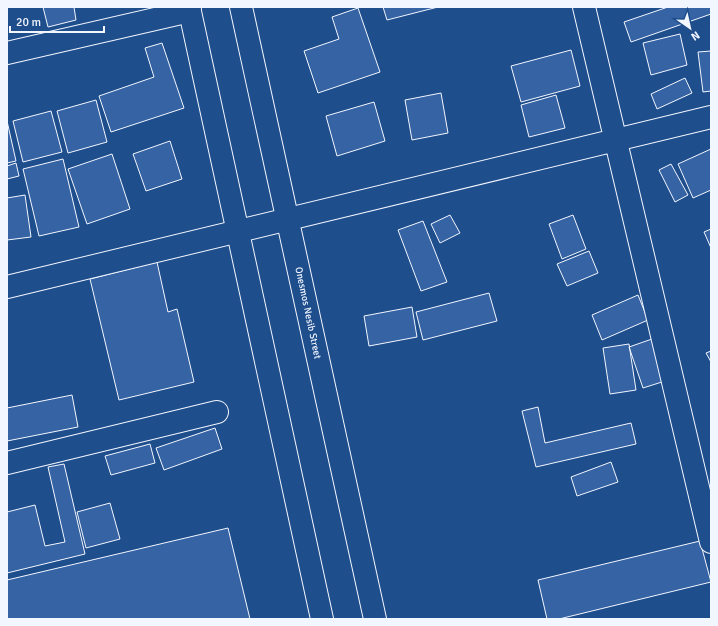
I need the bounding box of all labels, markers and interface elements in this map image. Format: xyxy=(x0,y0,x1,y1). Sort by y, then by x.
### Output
scale bar xyxy=(10,8,104,34)
north arrow xyxy=(670,8,710,48)
text: 20 m xyxy=(16,15,41,30)
text: N xyxy=(689,28,702,43)
street label: Onesmos Nesib Street xyxy=(292,266,324,361)

